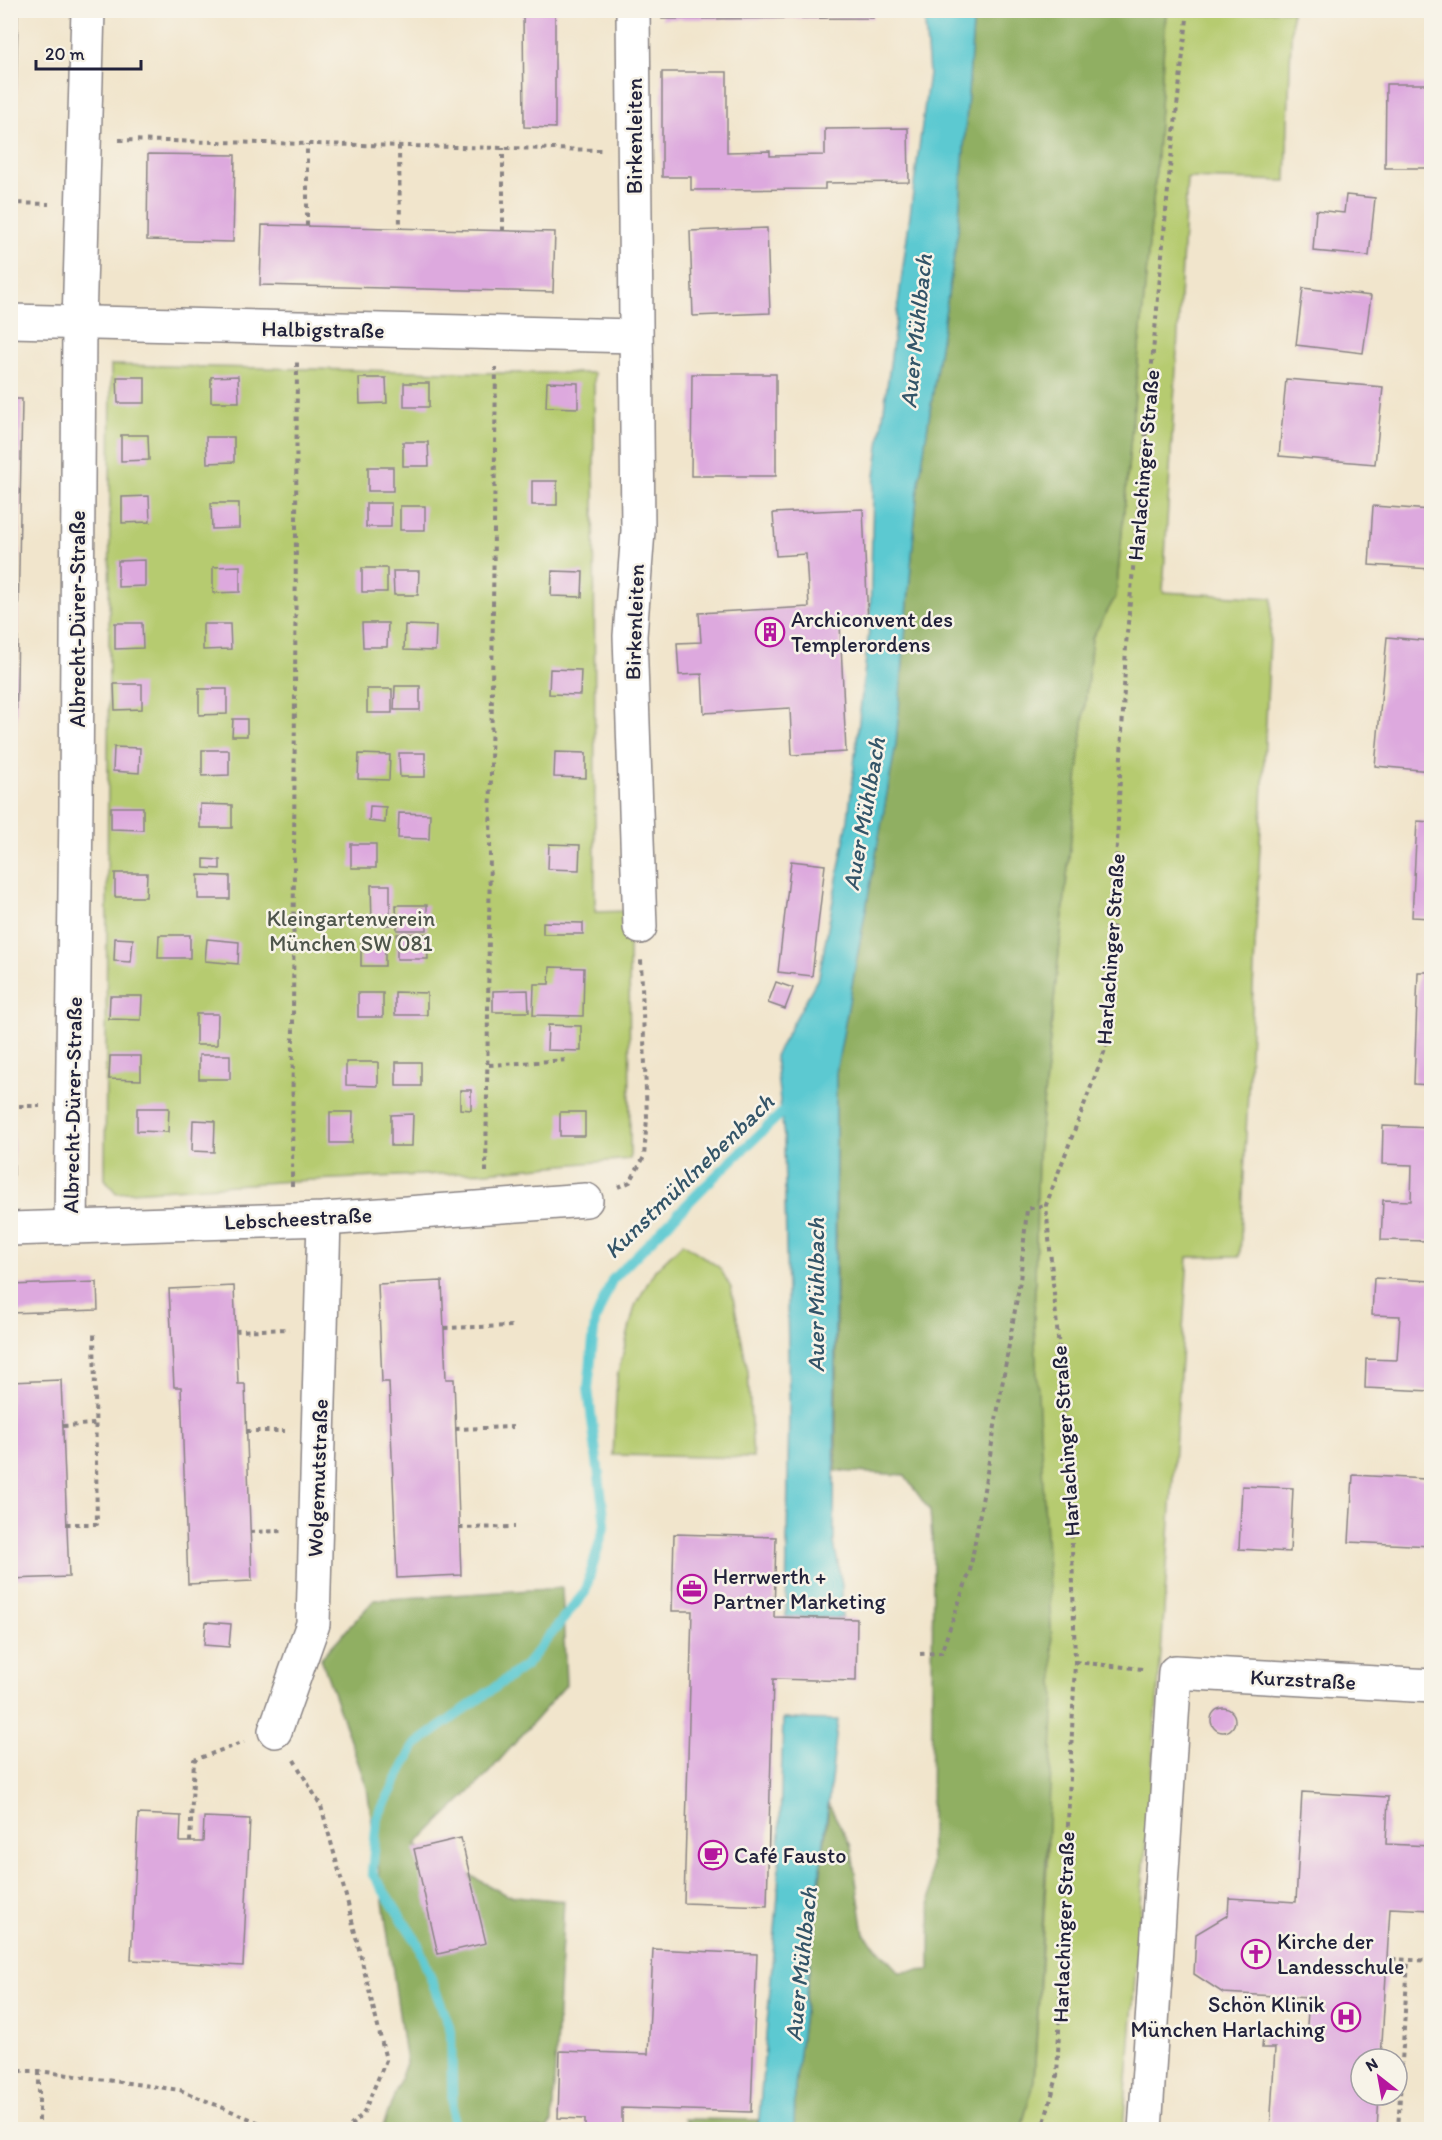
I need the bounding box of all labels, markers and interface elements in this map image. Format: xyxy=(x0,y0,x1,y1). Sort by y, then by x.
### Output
scale bar xyxy=(36,33,141,71)
text: 20 m xyxy=(45,43,85,65)
street label: Birkenleiten xyxy=(621,77,648,194)
water label: Auer Mühlbach xyxy=(893,252,938,409)
street label: Halbigstraße xyxy=(261,315,385,344)
street label: Harlachinger Straße xyxy=(1122,368,1165,562)
street label: Albrecht-Dürer-Straße xyxy=(64,511,91,728)
street label: Birkenleiten xyxy=(619,563,650,681)
place label: Archiconvent des Templerordens xyxy=(791,606,953,658)
building icon: Archiconvent des Templerordens xyxy=(754,616,786,648)
water label: Auer Mühlbach xyxy=(836,735,891,893)
street label: Harlachinger Straße xyxy=(1090,852,1131,1046)
park label: Kleingartenverein München SW 081 xyxy=(267,905,436,957)
street label: Albrecht-Dürer-Straße xyxy=(57,996,88,1214)
water label: Kunstmühlnebenbach xyxy=(598,1087,780,1264)
street label: Lebscheestraße xyxy=(223,1201,373,1236)
water label: Auer Mühlbach xyxy=(801,1217,830,1372)
street label: Harlachinger Straße xyxy=(1045,1344,1086,1538)
street label: Wolgemutstraße xyxy=(301,1398,334,1558)
place label: Herrwerth + Partner Marketing xyxy=(713,1563,886,1615)
office icon: Herrwerth + Partner Marketing xyxy=(676,1573,708,1605)
street label: Kurzstraße xyxy=(1249,1663,1357,1696)
street label: Harlachinger Straße xyxy=(1047,1831,1080,2023)
cafe icon: Café Fausto xyxy=(697,1839,729,1871)
place label: Café Fausto xyxy=(734,1842,846,1869)
water label: Auer Mühlbach xyxy=(778,1885,823,2042)
place label: Kirche der Landesschule xyxy=(1277,1928,1405,1980)
church icon: Kirche der Landesschule xyxy=(1240,1938,1272,1970)
place label: Schön Klinik München Harlaching xyxy=(1131,1991,1326,2043)
hospital icon: Schön Klinik München Harlaching xyxy=(1330,2001,1362,2033)
north arrow xyxy=(1349,2047,1409,2107)
text: N xyxy=(1362,2054,1381,2075)

